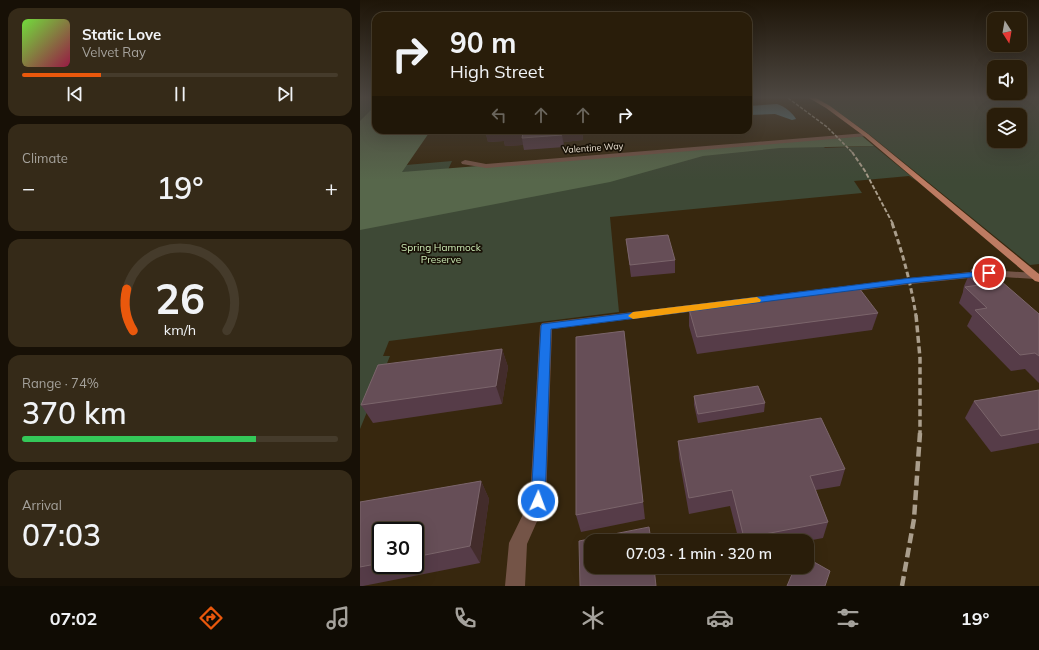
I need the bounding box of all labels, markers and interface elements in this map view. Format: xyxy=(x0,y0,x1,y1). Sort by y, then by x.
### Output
north arrow xyxy=(987,12,1027,52)
map controls xyxy=(987,12,1027,148)
text: Static Love xyxy=(82,25,161,44)
text: 90 m xyxy=(450,25,516,60)
icon: right xyxy=(384,28,436,80)
text: Velvet Ray xyxy=(82,44,146,60)
text: High Street xyxy=(450,60,544,83)
button: sound xyxy=(987,60,1027,100)
icon: previous xyxy=(64,83,86,105)
icon: pause xyxy=(169,83,191,105)
icon: next xyxy=(274,83,296,105)
icon: left xyxy=(488,104,510,126)
icon: ahead xyxy=(530,104,552,126)
icon: ahead xyxy=(572,104,594,126)
icon: right xyxy=(614,104,636,126)
button: layers xyxy=(987,108,1027,148)
street label: Valentine Way xyxy=(562,140,624,156)
text: Climate xyxy=(22,150,68,166)
text: 19° xyxy=(156,169,204,207)
text: − xyxy=(22,174,35,202)
text: + xyxy=(325,174,338,202)
park label: Spring Hammock Preserve xyxy=(401,241,482,266)
pin xyxy=(972,256,1006,290)
icon: arrive xyxy=(978,262,1000,284)
text: 26 xyxy=(155,272,205,324)
text: km/h xyxy=(164,321,196,339)
text: Range · 74% xyxy=(22,375,99,391)
text: 370 km xyxy=(22,394,127,432)
position arrow xyxy=(517,480,559,522)
text: Arrival xyxy=(22,497,62,513)
text: 07:03 xyxy=(22,516,101,554)
speed limit sign: 30 xyxy=(372,522,424,574)
text: 07:03 · 1 min · 320 m xyxy=(626,544,772,563)
icon: directions xyxy=(197,604,225,632)
icon: music xyxy=(324,604,352,632)
icon: phone xyxy=(451,604,479,632)
icon: climate xyxy=(579,604,607,632)
icon: car xyxy=(706,604,734,632)
icon: filters xyxy=(834,604,862,632)
text: 07:02 xyxy=(50,607,97,630)
text: 19° xyxy=(961,607,989,630)

